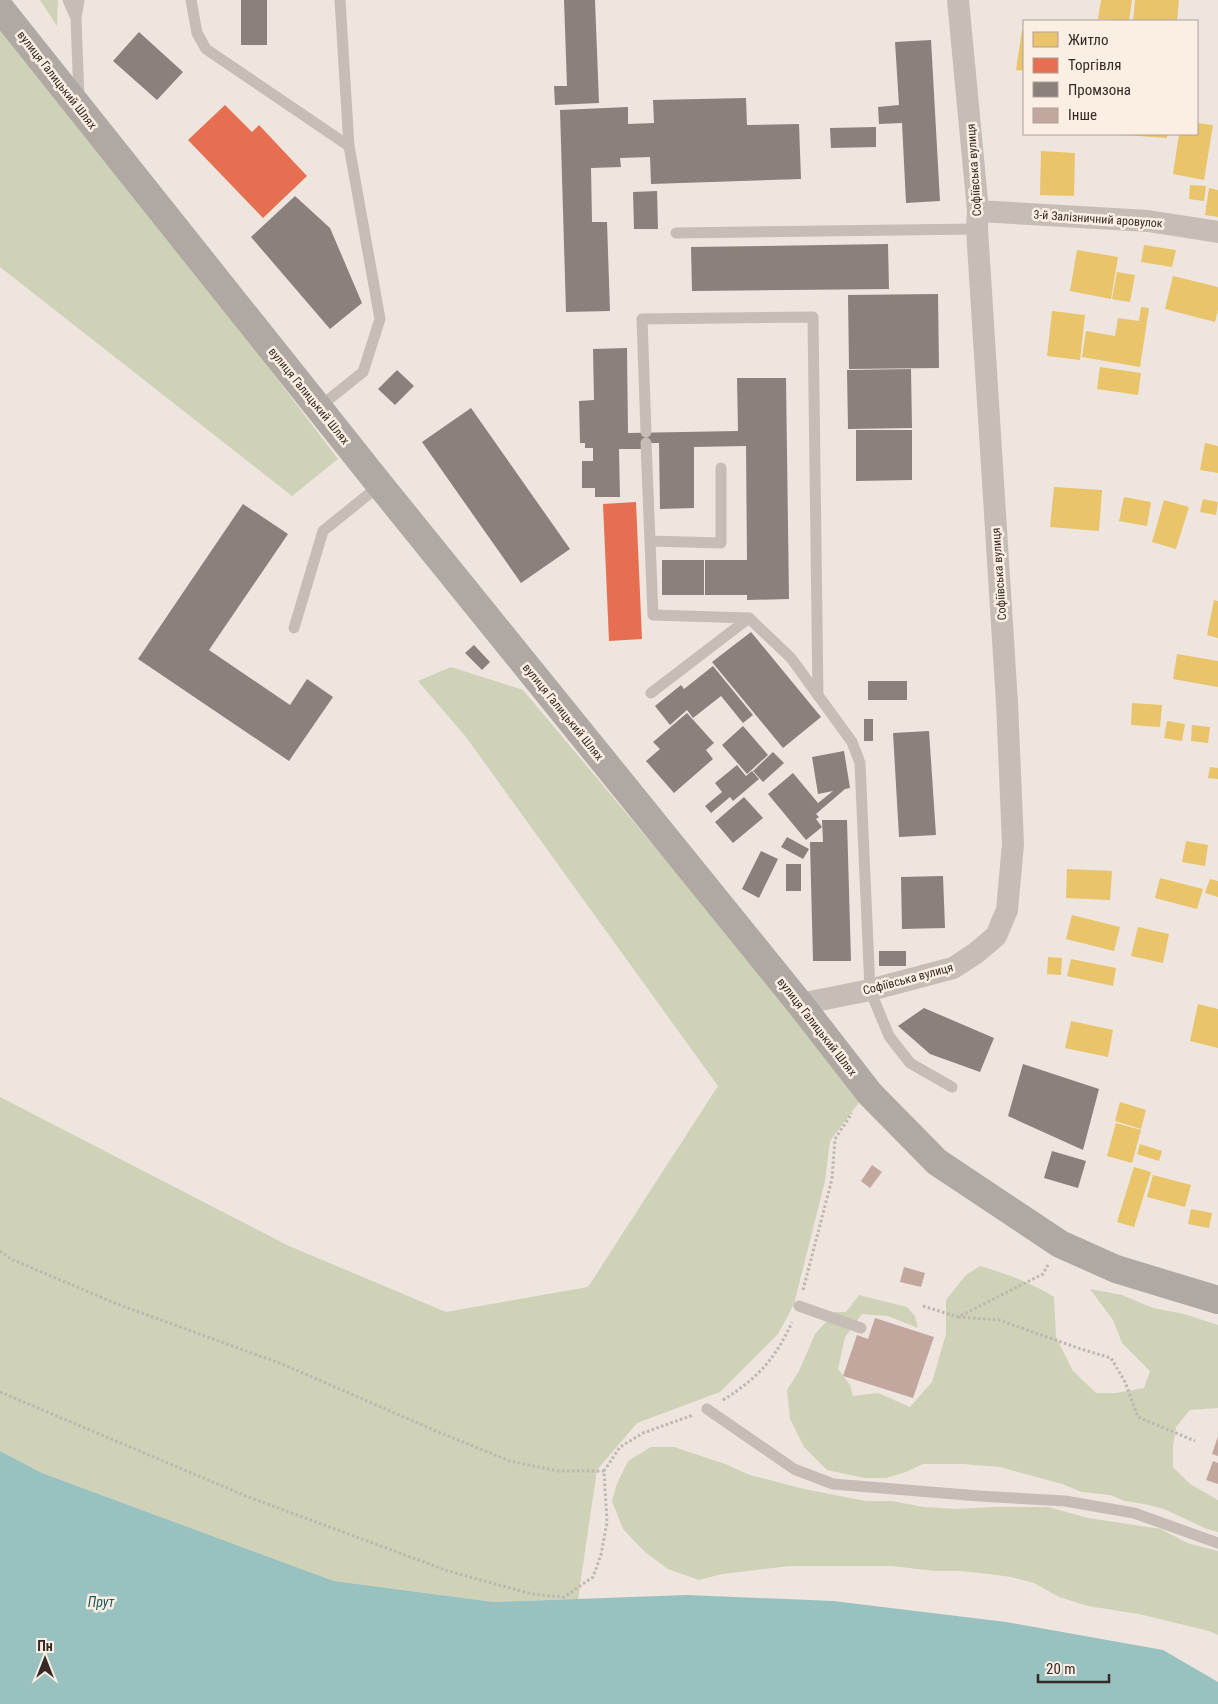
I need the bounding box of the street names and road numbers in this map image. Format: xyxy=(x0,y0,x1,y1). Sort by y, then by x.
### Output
street label: вулиця Галицький Шлях xyxy=(14,28,100,132)
street label: Софіївська вулиця xyxy=(964,123,984,217)
street label: 3-й Залізничний аровулок xyxy=(1033,208,1163,231)
street label: вулиця Галицький Шлях xyxy=(266,345,352,447)
street label: Софіївська вулиця xyxy=(989,527,1009,621)
street label: вулиця Галицький Шлях xyxy=(520,661,606,763)
street label: Софіївська вулиця xyxy=(861,960,955,998)
street label: вулиця Галицький Шлях xyxy=(774,975,860,1079)

